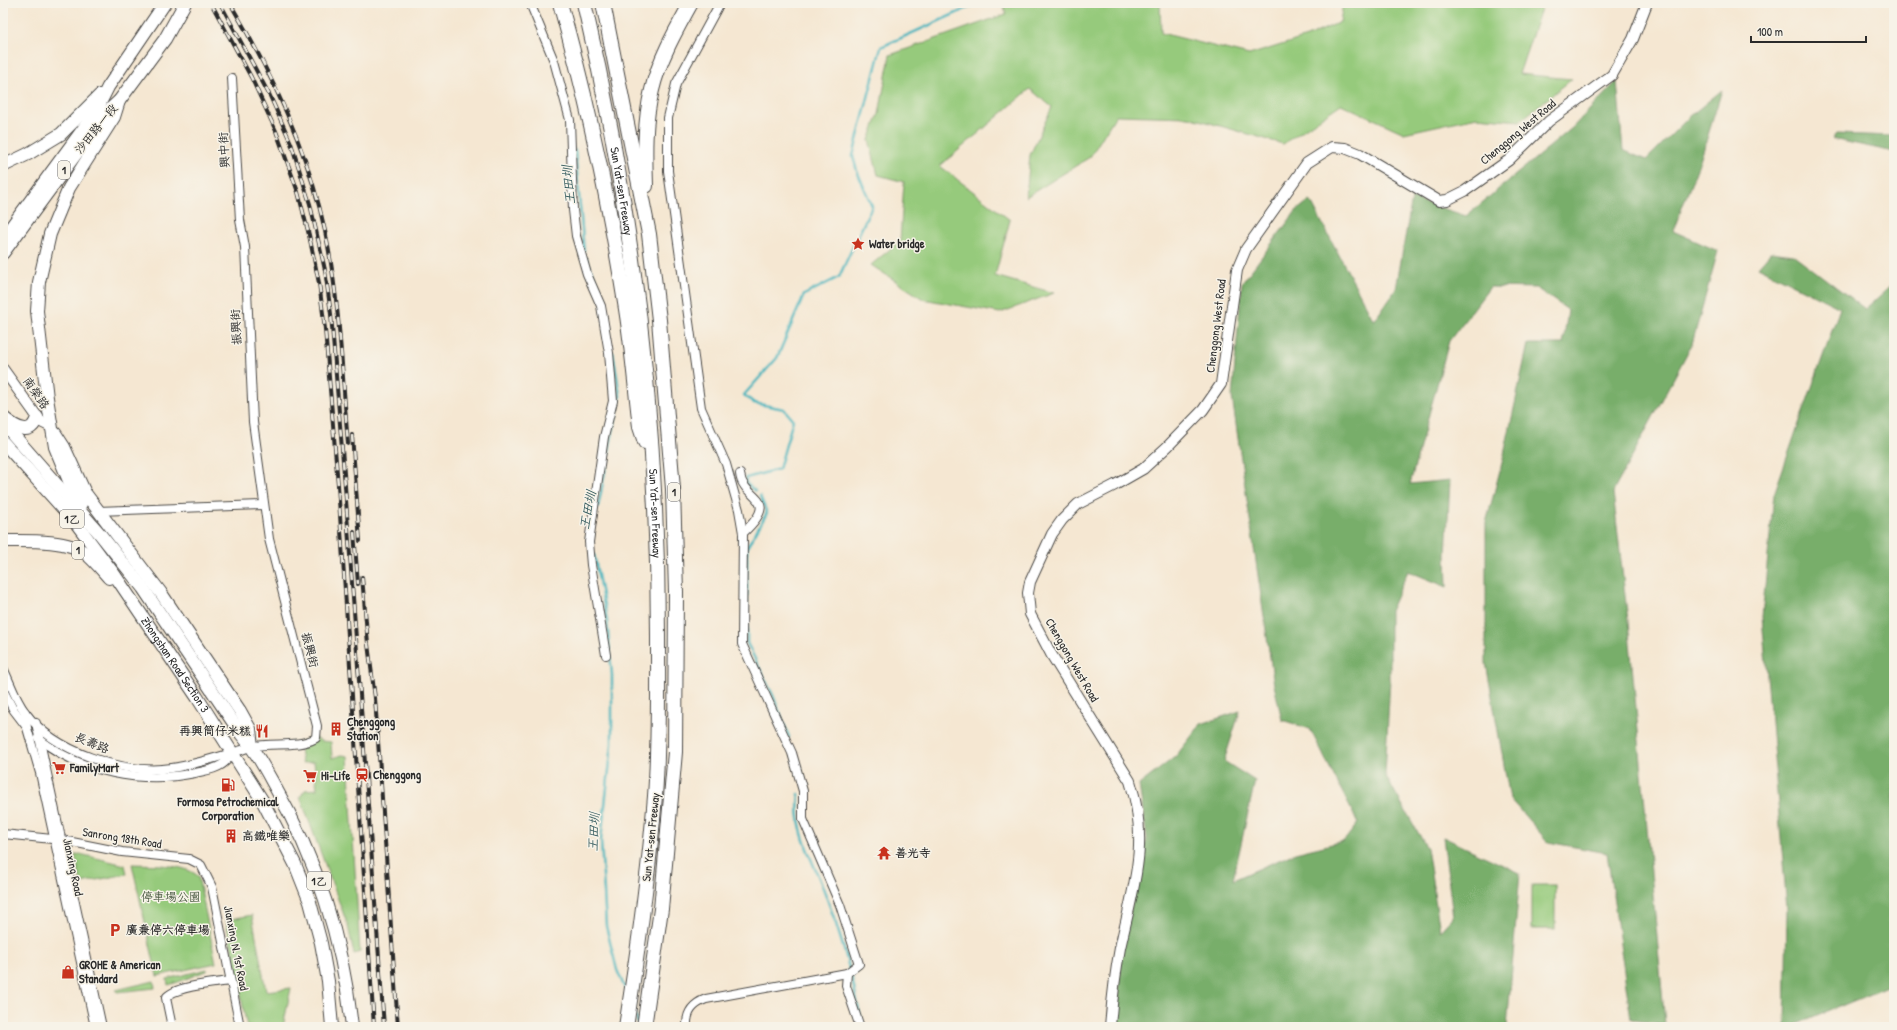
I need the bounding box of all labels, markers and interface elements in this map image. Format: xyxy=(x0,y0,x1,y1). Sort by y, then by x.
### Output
scale bar xyxy=(1751,18,1866,44)
text: 100 m xyxy=(1757,23,1783,40)
street label: Chenggong West Road xyxy=(1476,95,1559,168)
street label: 沙田路一段 xyxy=(70,100,121,157)
street label: 興中街 xyxy=(214,132,233,168)
street label: Sun Yat-sen Freeway xyxy=(606,146,637,236)
road number: 1 xyxy=(58,161,70,179)
water label: 王田圳 xyxy=(557,163,579,205)
place label: Water bridge xyxy=(869,235,925,253)
place icon: Water bridge xyxy=(850,236,866,252)
street label: Chenggong West Road xyxy=(1201,278,1230,374)
street label: 振興街 xyxy=(226,309,245,345)
street label: 南榮路 xyxy=(19,373,54,412)
street label: Sun Yat-sen Freeway xyxy=(645,468,666,558)
road number: 1 xyxy=(668,483,680,501)
water label: 王田圳 xyxy=(574,487,600,531)
road number: 1乙 xyxy=(60,510,84,528)
road number: 1 xyxy=(72,541,84,559)
street label: Zhongshan Road Section 3 xyxy=(137,613,214,716)
street label: Chenggong West Road xyxy=(1042,615,1104,705)
street label: 振興街 xyxy=(298,630,323,669)
place label: Chenggong Station xyxy=(347,713,396,744)
building icon: Chenggong Station xyxy=(328,721,344,737)
place label: 再興筒仔米糕 xyxy=(179,722,251,739)
restaurant icon: 再興筒仔米糕 xyxy=(254,723,270,739)
street label: 長壽路 xyxy=(72,728,112,757)
place label: FamilyMart xyxy=(69,759,120,777)
supermarket icon: FamilyMart xyxy=(51,760,67,776)
place label: Chenggong xyxy=(373,766,422,784)
place label: Hi-Life xyxy=(321,767,351,784)
station icon: Chenggong xyxy=(354,767,370,783)
supermarket icon: Hi-Life xyxy=(302,768,318,784)
fuel station icon: Formosa Petrochemical Corporation xyxy=(220,777,236,793)
street label: Sun Yat-sen Freeway xyxy=(637,792,664,882)
place label: Formosa Petrochemical Corporation xyxy=(176,793,279,825)
water label: 王田圳 xyxy=(583,810,603,852)
street label: Sanrong 18th Road xyxy=(81,823,163,852)
place label: 高鐵唯樂 xyxy=(242,827,290,844)
building icon: 高鐵唯樂 xyxy=(223,828,239,844)
street label: Jianxing Road xyxy=(59,837,88,898)
place label: 善光寺 xyxy=(895,844,931,861)
temple icon: 善光寺 xyxy=(876,845,892,861)
road number: 1乙 xyxy=(307,872,331,890)
park label: 停車場公園 xyxy=(141,888,201,905)
street label: Jianxing N. 1st Road xyxy=(220,904,253,992)
place label: 廣兼停六停車場 xyxy=(126,921,210,938)
parking icon: 廣兼停六停車場 xyxy=(107,922,123,938)
place label: GROHE & American Standard xyxy=(79,956,161,987)
shop icon: GROHE & American Standard xyxy=(60,964,76,980)

